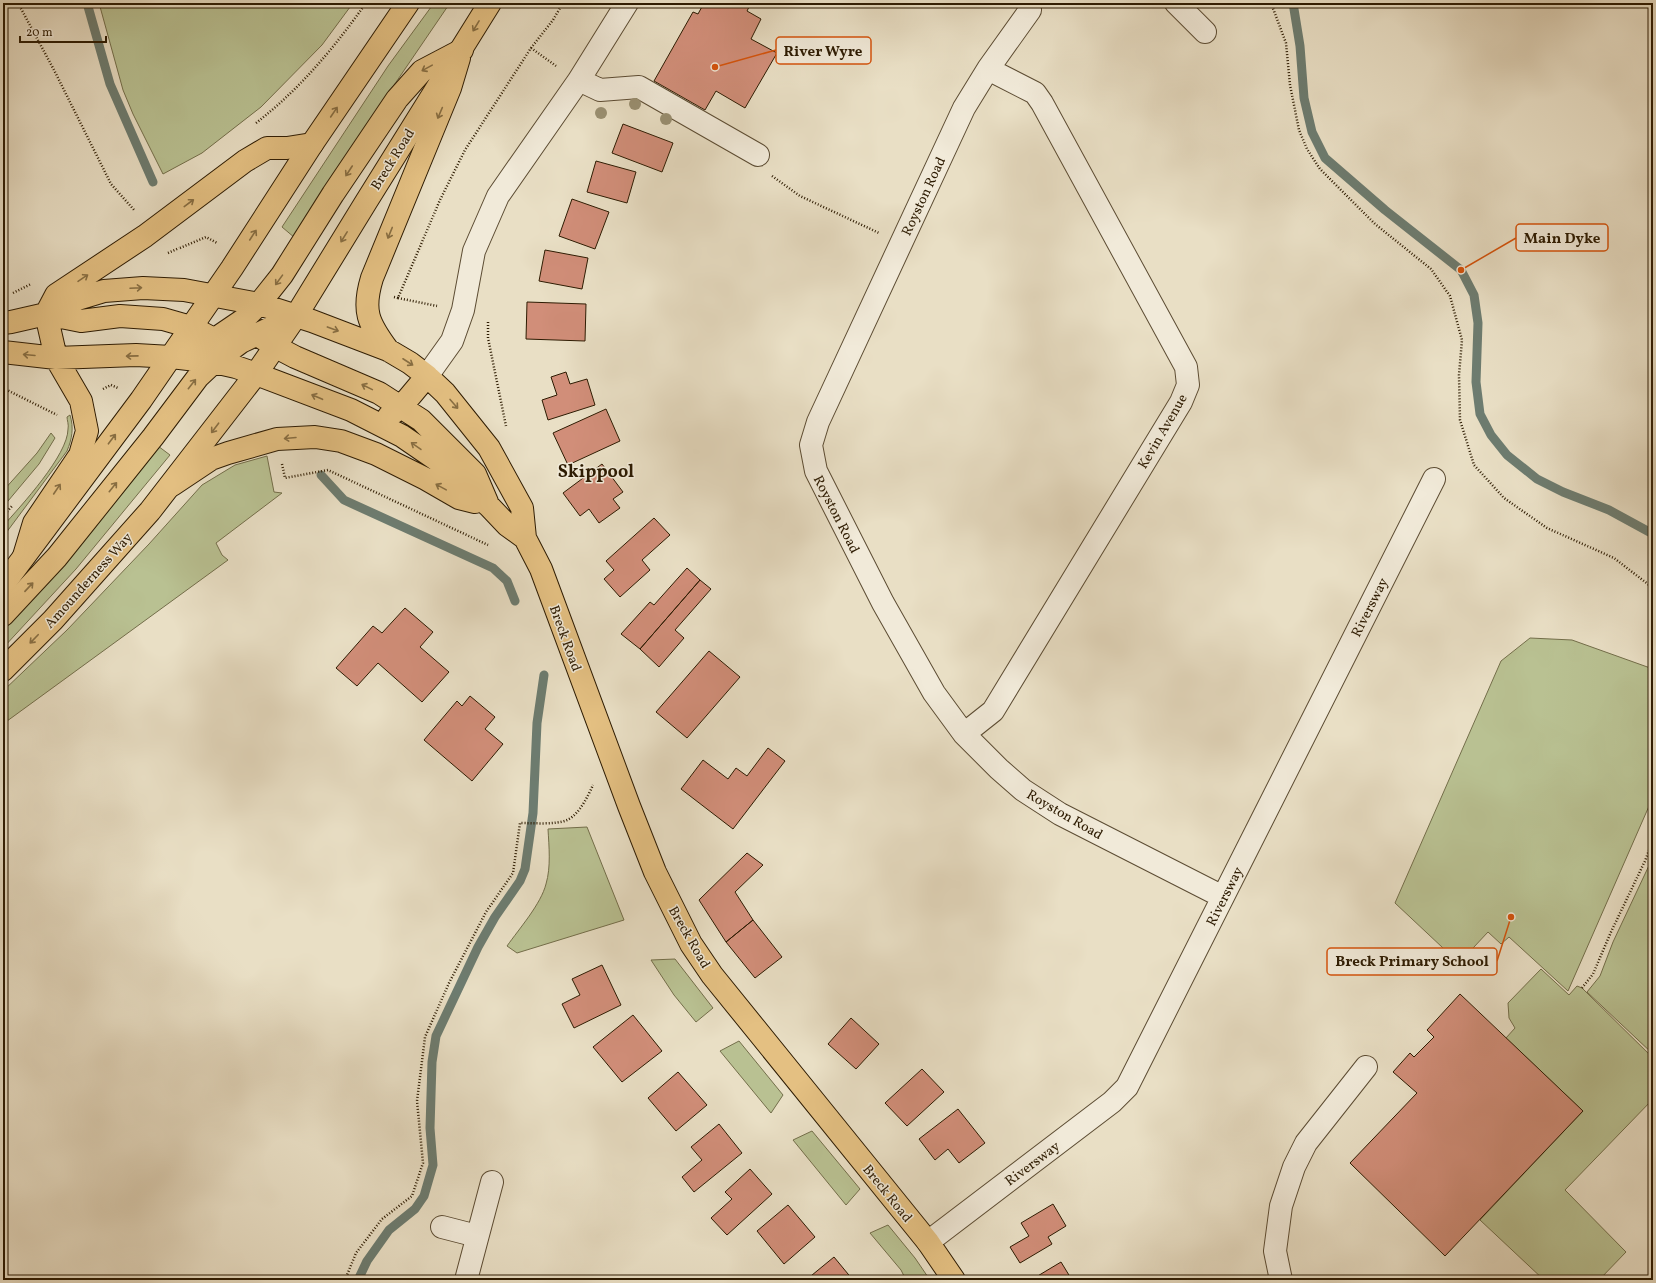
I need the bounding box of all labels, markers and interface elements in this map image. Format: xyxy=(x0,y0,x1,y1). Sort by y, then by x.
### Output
scale bar xyxy=(20,18,106,44)
one-way arrow xyxy=(472,20,480,31)
text: 20 m xyxy=(26,25,53,41)
callout: River Wyre xyxy=(776,37,871,64)
text: River Wyre xyxy=(784,42,863,63)
one-way arrow xyxy=(421,65,433,72)
one-way arrow xyxy=(330,106,338,118)
one-way arrow xyxy=(435,107,443,119)
street label: Breck Road xyxy=(367,125,420,194)
street label: Royston Road xyxy=(898,154,951,239)
one-way arrow xyxy=(344,165,353,176)
one-way arrow xyxy=(183,199,194,207)
callout: Main Dyke xyxy=(1516,224,1608,251)
one-way arrow xyxy=(386,227,394,239)
text: Main Dyke xyxy=(1524,229,1601,250)
one-way arrow xyxy=(249,230,257,241)
one-way arrow xyxy=(340,231,348,242)
one-way arrow xyxy=(77,274,88,282)
one-way arrow xyxy=(275,275,283,286)
one-way arrow xyxy=(129,285,142,292)
one-way arrow xyxy=(326,326,338,334)
one-way arrow xyxy=(23,352,36,359)
one-way arrow xyxy=(126,352,139,359)
one-way arrow xyxy=(402,359,414,367)
one-way arrow xyxy=(188,379,197,390)
one-way arrow xyxy=(361,383,373,390)
street label: Kevin Avenue xyxy=(1134,390,1193,473)
one-way arrow xyxy=(311,393,323,401)
one-way arrow xyxy=(450,399,459,410)
one-way arrow xyxy=(211,423,220,434)
one-way arrow xyxy=(108,434,116,445)
one-way arrow xyxy=(284,434,297,441)
one-way arrow xyxy=(411,442,422,450)
district label: Skippool xyxy=(558,460,634,485)
street label: Royston Road xyxy=(808,472,864,557)
one-way arrow xyxy=(109,482,117,493)
one-way arrow xyxy=(435,482,447,490)
one-way arrow xyxy=(53,483,62,494)
street label: Amounderness Way xyxy=(41,529,138,633)
street label: Riversway xyxy=(1347,574,1394,641)
one-way arrow xyxy=(25,581,34,592)
street label: Breck Road xyxy=(544,603,585,674)
one-way arrow xyxy=(29,634,39,644)
street label: Royston Road xyxy=(1023,786,1106,845)
street label: Riversway xyxy=(1202,863,1249,930)
street label: Breck Road xyxy=(663,903,714,973)
callout: Breck Primary School xyxy=(1327,948,1497,975)
text: Breck Primary School xyxy=(1335,952,1489,973)
street label: Riversway xyxy=(1002,1137,1065,1191)
street label: Breck Road xyxy=(858,1161,916,1227)

